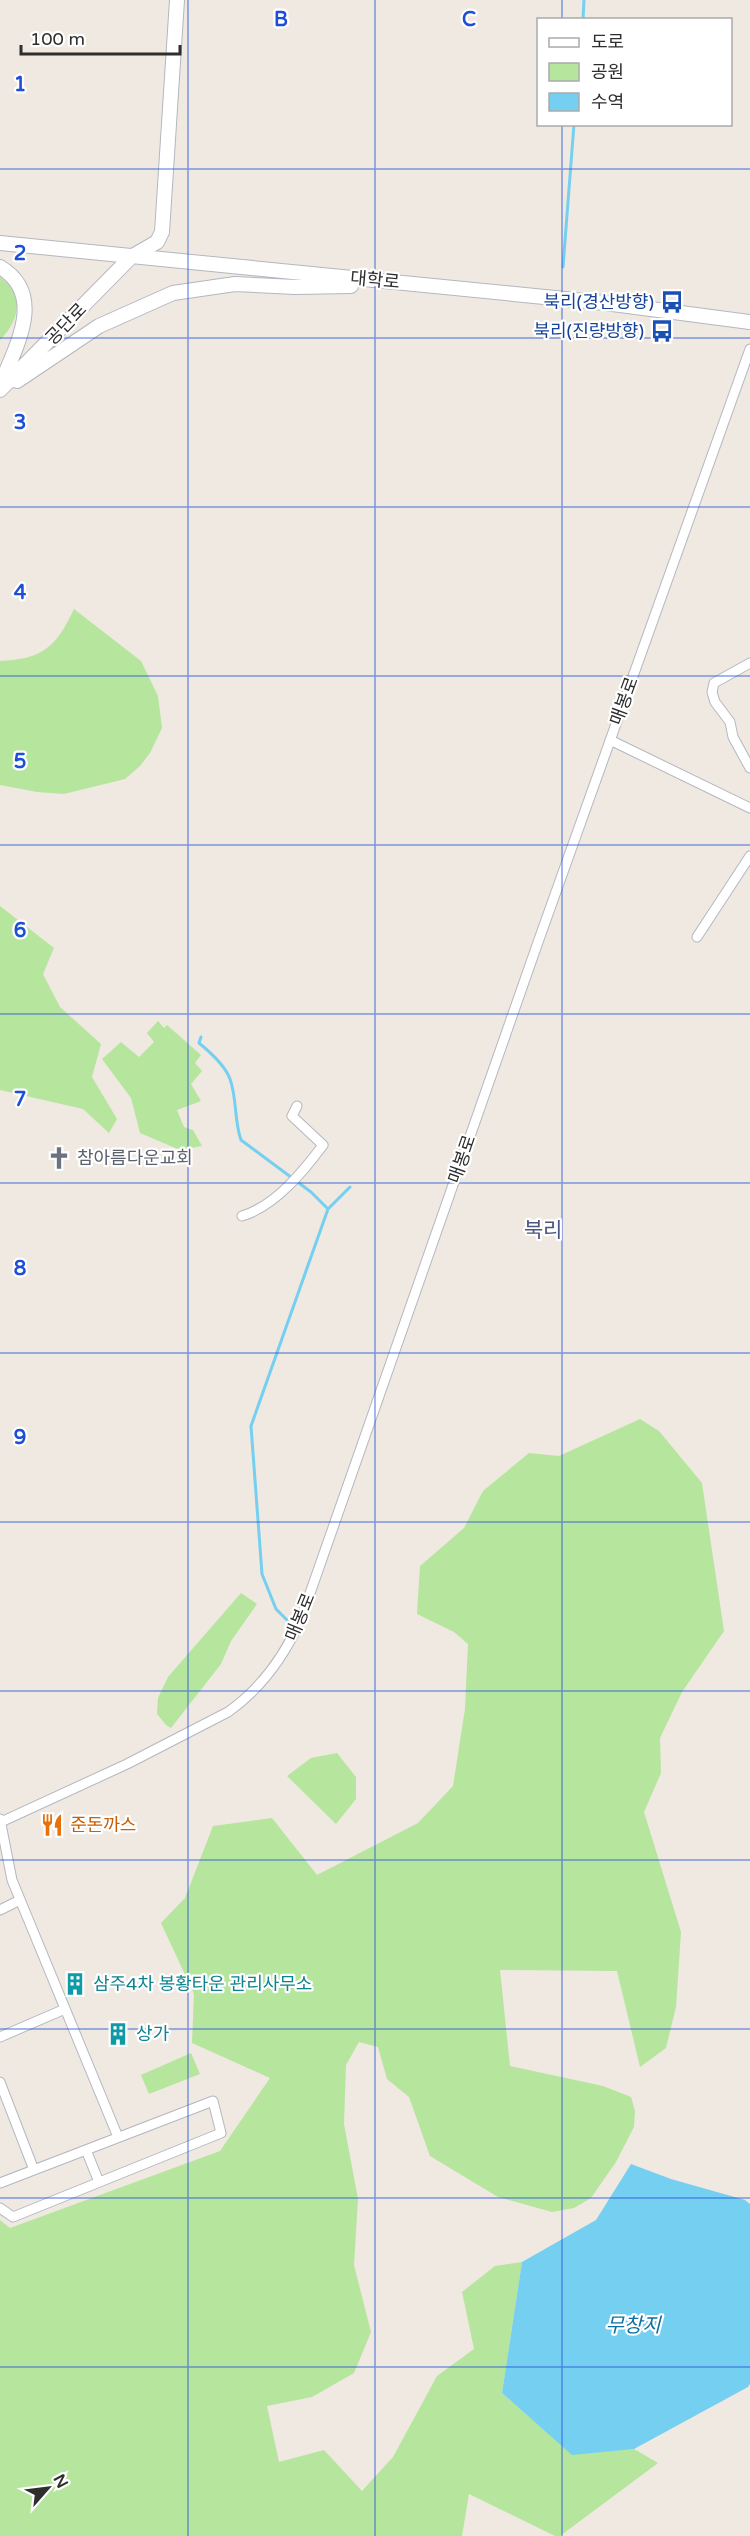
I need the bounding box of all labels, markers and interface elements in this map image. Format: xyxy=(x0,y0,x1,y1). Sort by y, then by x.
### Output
text: B xyxy=(274,8,288,32)
text: C xyxy=(462,8,476,32)
scale bar xyxy=(21,18,180,56)
legend xyxy=(537,18,732,126)
text: 100 m xyxy=(30,28,85,50)
text: 도로 xyxy=(591,31,624,53)
text: 공원 xyxy=(591,61,624,83)
text: 1 xyxy=(14,73,26,97)
text: 수역 xyxy=(591,91,624,113)
text: 2 xyxy=(14,242,26,266)
street label: 대학로 xyxy=(349,267,401,293)
bus stop icon: 북리(경산방향) xyxy=(659,289,685,315)
place label: 북리(경산방향) xyxy=(543,291,654,313)
street label: 공단로 xyxy=(41,298,91,350)
bus stop icon: 북리(진량방향) xyxy=(649,318,675,344)
place label: 북리(진량방향) xyxy=(533,320,644,342)
text: 3 xyxy=(14,411,26,435)
text: 4 xyxy=(14,581,27,605)
street label: 매봉로 xyxy=(605,674,643,728)
text: 5 xyxy=(14,750,26,774)
text: 6 xyxy=(14,919,26,943)
text: 7 xyxy=(14,1088,26,1112)
street label: 매봉로 xyxy=(444,1132,480,1186)
church icon: 참아름다운교회 xyxy=(46,1145,72,1171)
place label: 참아름다운교회 xyxy=(77,1147,193,1169)
district label: 북리 xyxy=(524,1218,562,1243)
text: 8 xyxy=(14,1257,26,1281)
text: 9 xyxy=(14,1426,26,1450)
street label: 매봉로 xyxy=(280,1590,320,1644)
restaurant icon: 준돈까스 xyxy=(39,1812,65,1838)
place label: 준돈까스 xyxy=(70,1814,136,1836)
building icon: 삼주4차 봉황타운 관리사무소 xyxy=(62,1971,88,1997)
place label: 삼주4차 봉황타운 관리사무소 xyxy=(93,1973,312,1995)
building icon: 상가 xyxy=(105,2021,131,2047)
place label: 상가 xyxy=(136,2023,170,2045)
water label: 무창지 xyxy=(605,2314,662,2338)
north arrow xyxy=(18,2458,78,2518)
text: N xyxy=(49,2471,72,2492)

